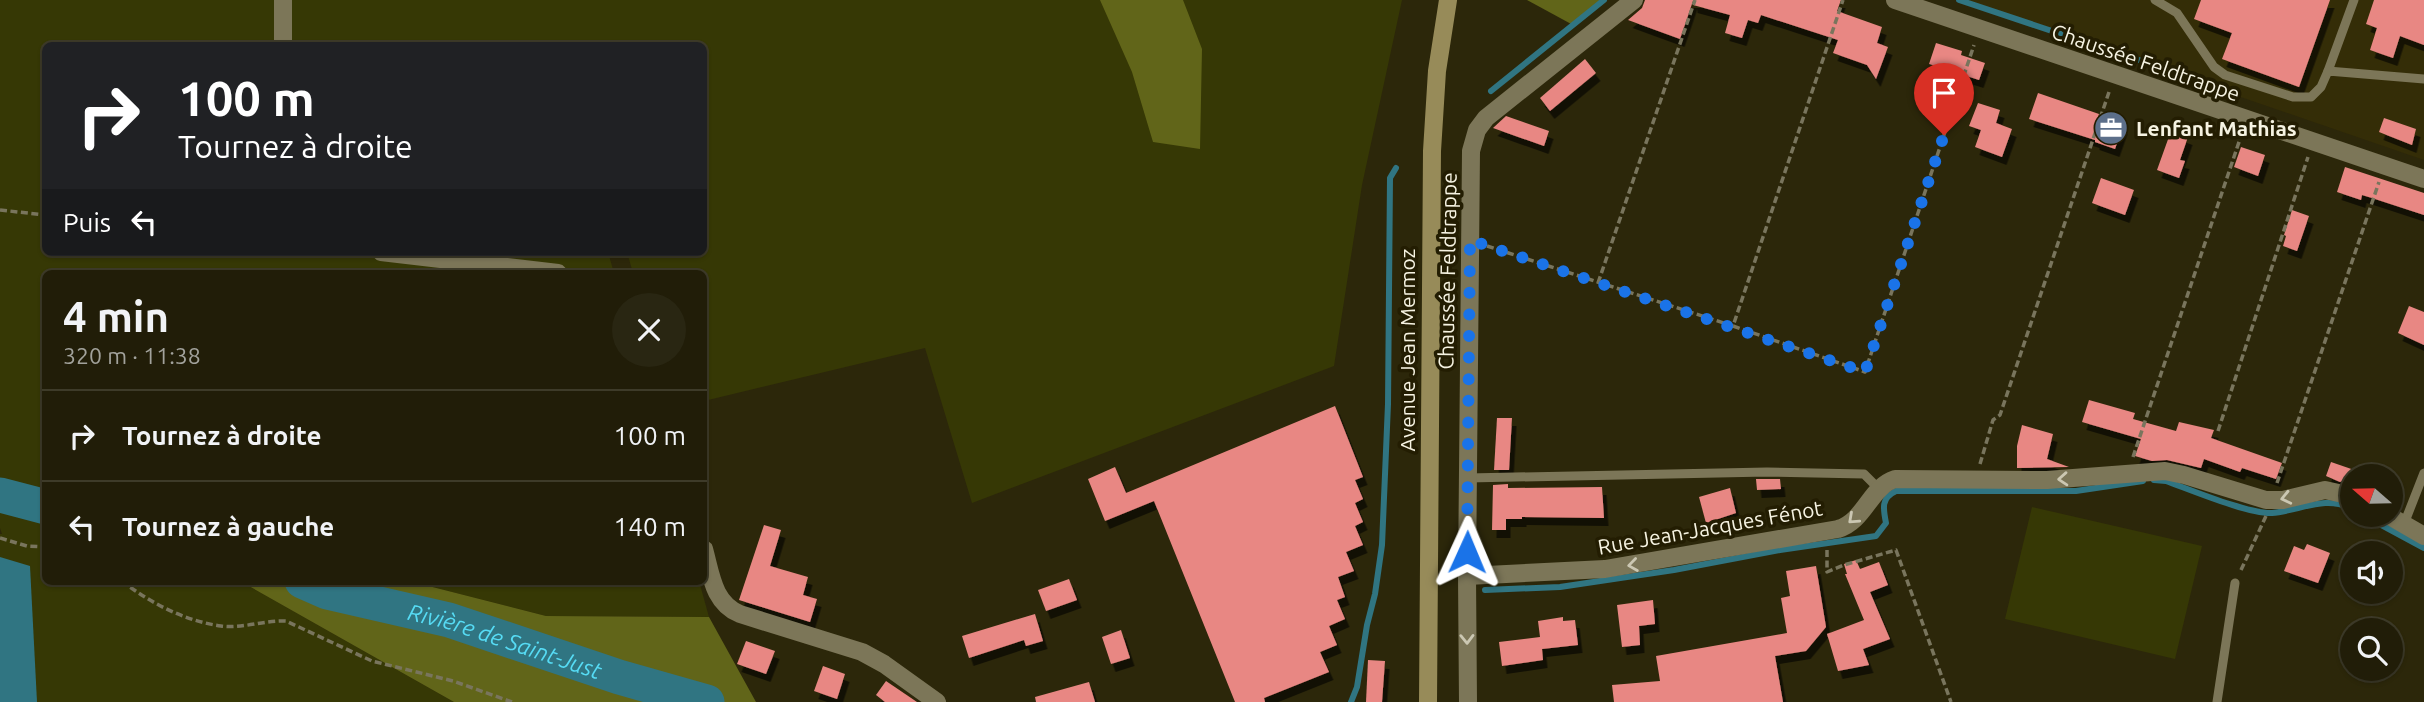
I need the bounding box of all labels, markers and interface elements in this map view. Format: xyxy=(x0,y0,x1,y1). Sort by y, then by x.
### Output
street label: Chaussée Feldtrappe xyxy=(2049,19,2243,105)
pin xyxy=(1914,63,1974,135)
icon: right xyxy=(63,70,154,161)
text: 100 m xyxy=(178,70,315,125)
icon: arrive xyxy=(1925,74,1963,112)
office icon: Lenfant Mathias xyxy=(2092,109,2130,147)
place label: Lenfant Mathias xyxy=(2136,116,2297,140)
text: Tournez à droite xyxy=(178,128,413,164)
street label: Chaussée Feldtrappe xyxy=(1433,172,1461,370)
icon: left xyxy=(125,203,163,241)
text: Puis xyxy=(63,208,111,237)
street label: Avenue Jean Mermoz xyxy=(1395,249,1419,451)
text: 4 min xyxy=(63,293,169,340)
button: close xyxy=(612,293,686,367)
text: 320 m · 11:38 xyxy=(63,343,201,368)
icon: right xyxy=(63,417,101,455)
text: Tournez à droite xyxy=(122,421,321,450)
text: 100 m xyxy=(614,421,686,450)
north arrow xyxy=(2340,464,2403,527)
map controls xyxy=(2340,464,2403,681)
one-way arrow xyxy=(2058,471,2069,486)
one-way arrow xyxy=(2280,490,2292,504)
street label: Rue Jean-Jacques Fénot xyxy=(1596,495,1824,559)
icon: left xyxy=(63,508,101,546)
one-way arrow xyxy=(1848,511,1861,523)
text: Tournez à gauche xyxy=(122,512,334,541)
text: 140 m xyxy=(614,512,686,541)
position arrow xyxy=(1430,515,1504,589)
button: sound xyxy=(2340,541,2403,604)
one-way arrow xyxy=(1627,558,1639,573)
water label: Rivière de Saint-Just xyxy=(406,599,606,683)
button: search xyxy=(2340,618,2403,681)
one-way arrow xyxy=(1460,634,1475,645)

